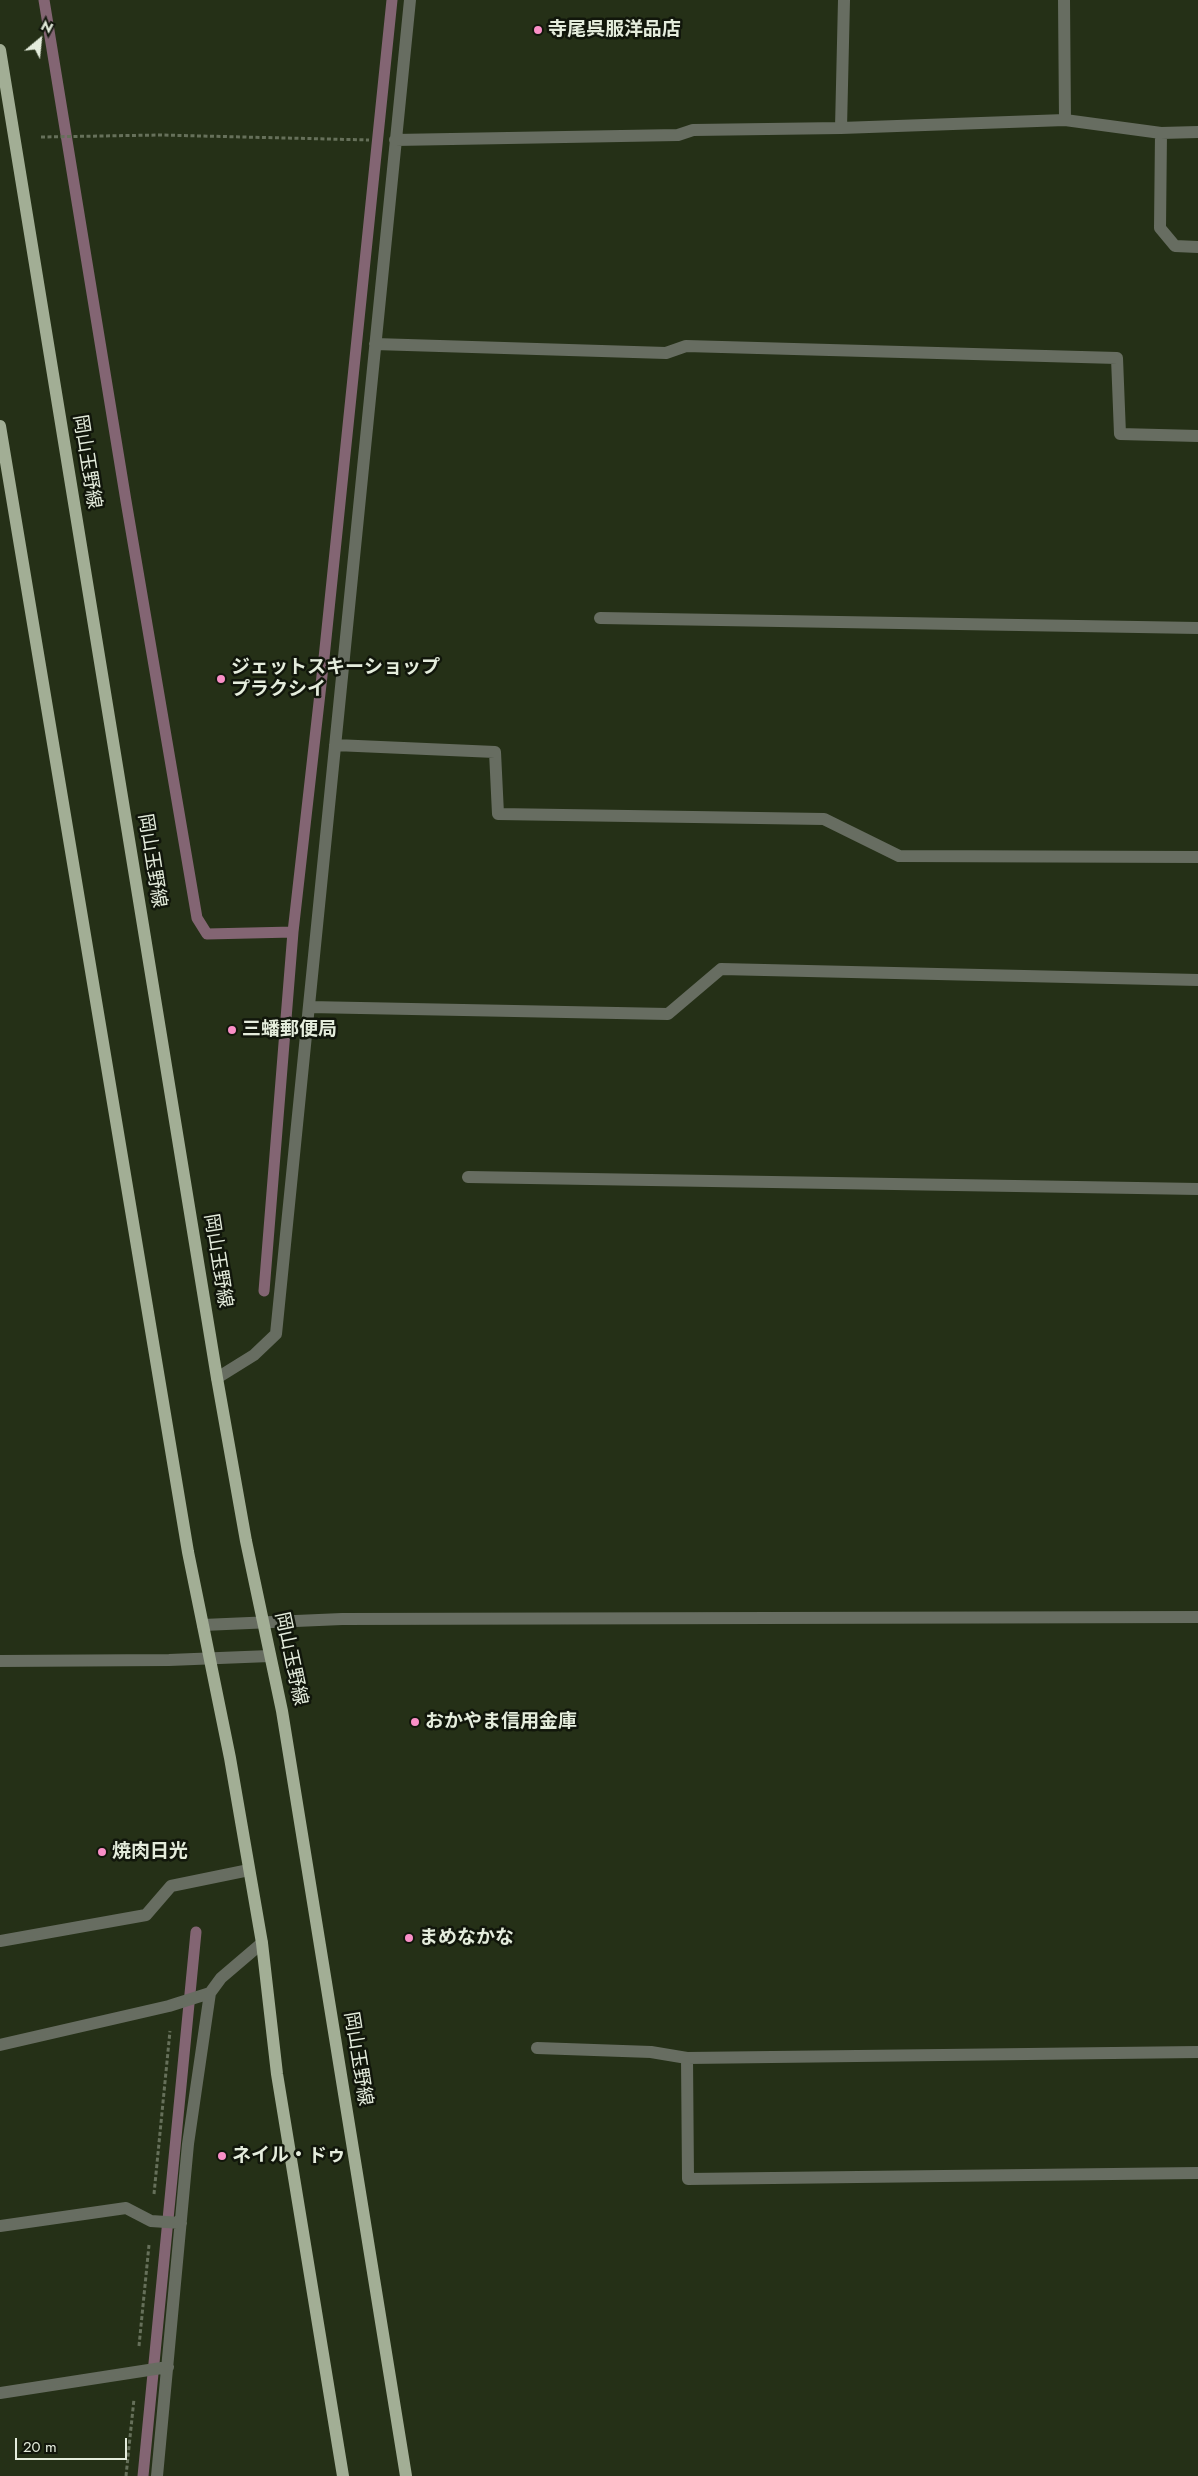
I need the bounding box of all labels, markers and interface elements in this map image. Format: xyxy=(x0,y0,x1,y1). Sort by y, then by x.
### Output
north arrow xyxy=(15,15,65,65)
text: N xyxy=(37,15,57,38)
place label: 寺尾呉服洋品店 xyxy=(548,19,681,41)
marker: 寺尾呉服洋品店 xyxy=(532,24,544,36)
street label: 岡山玉野線 xyxy=(67,413,105,511)
place label: ジェットスキーショップ プラクシイ xyxy=(231,657,440,701)
marker: ジェットスキーショップ プラクシイ xyxy=(215,673,227,685)
street label: 岡山玉野線 xyxy=(132,812,170,910)
place label: 三蟠郵便局 xyxy=(242,1019,337,1041)
marker: 三蟠郵便局 xyxy=(226,1024,238,1036)
street label: 岡山玉野線 xyxy=(198,1212,236,1310)
street label: 岡山玉野線 xyxy=(269,1610,311,1708)
place label: おかやま信用金庫 xyxy=(425,1711,577,1733)
marker: おかやま信用金庫 xyxy=(409,1716,421,1728)
place label: 焼肉日光 xyxy=(112,1841,188,1863)
marker: 焼肉日光 xyxy=(96,1846,108,1858)
place label: まめなかな xyxy=(419,1927,514,1949)
marker: まめなかな xyxy=(403,1932,415,1944)
street label: 岡山玉野線 xyxy=(338,2010,376,2108)
place label: ネイル・ドゥ xyxy=(232,2145,346,2167)
marker: ネイル・ドゥ xyxy=(216,2150,228,2162)
scale bar xyxy=(18,2428,130,2460)
text: 20 m xyxy=(23,2436,57,2458)

